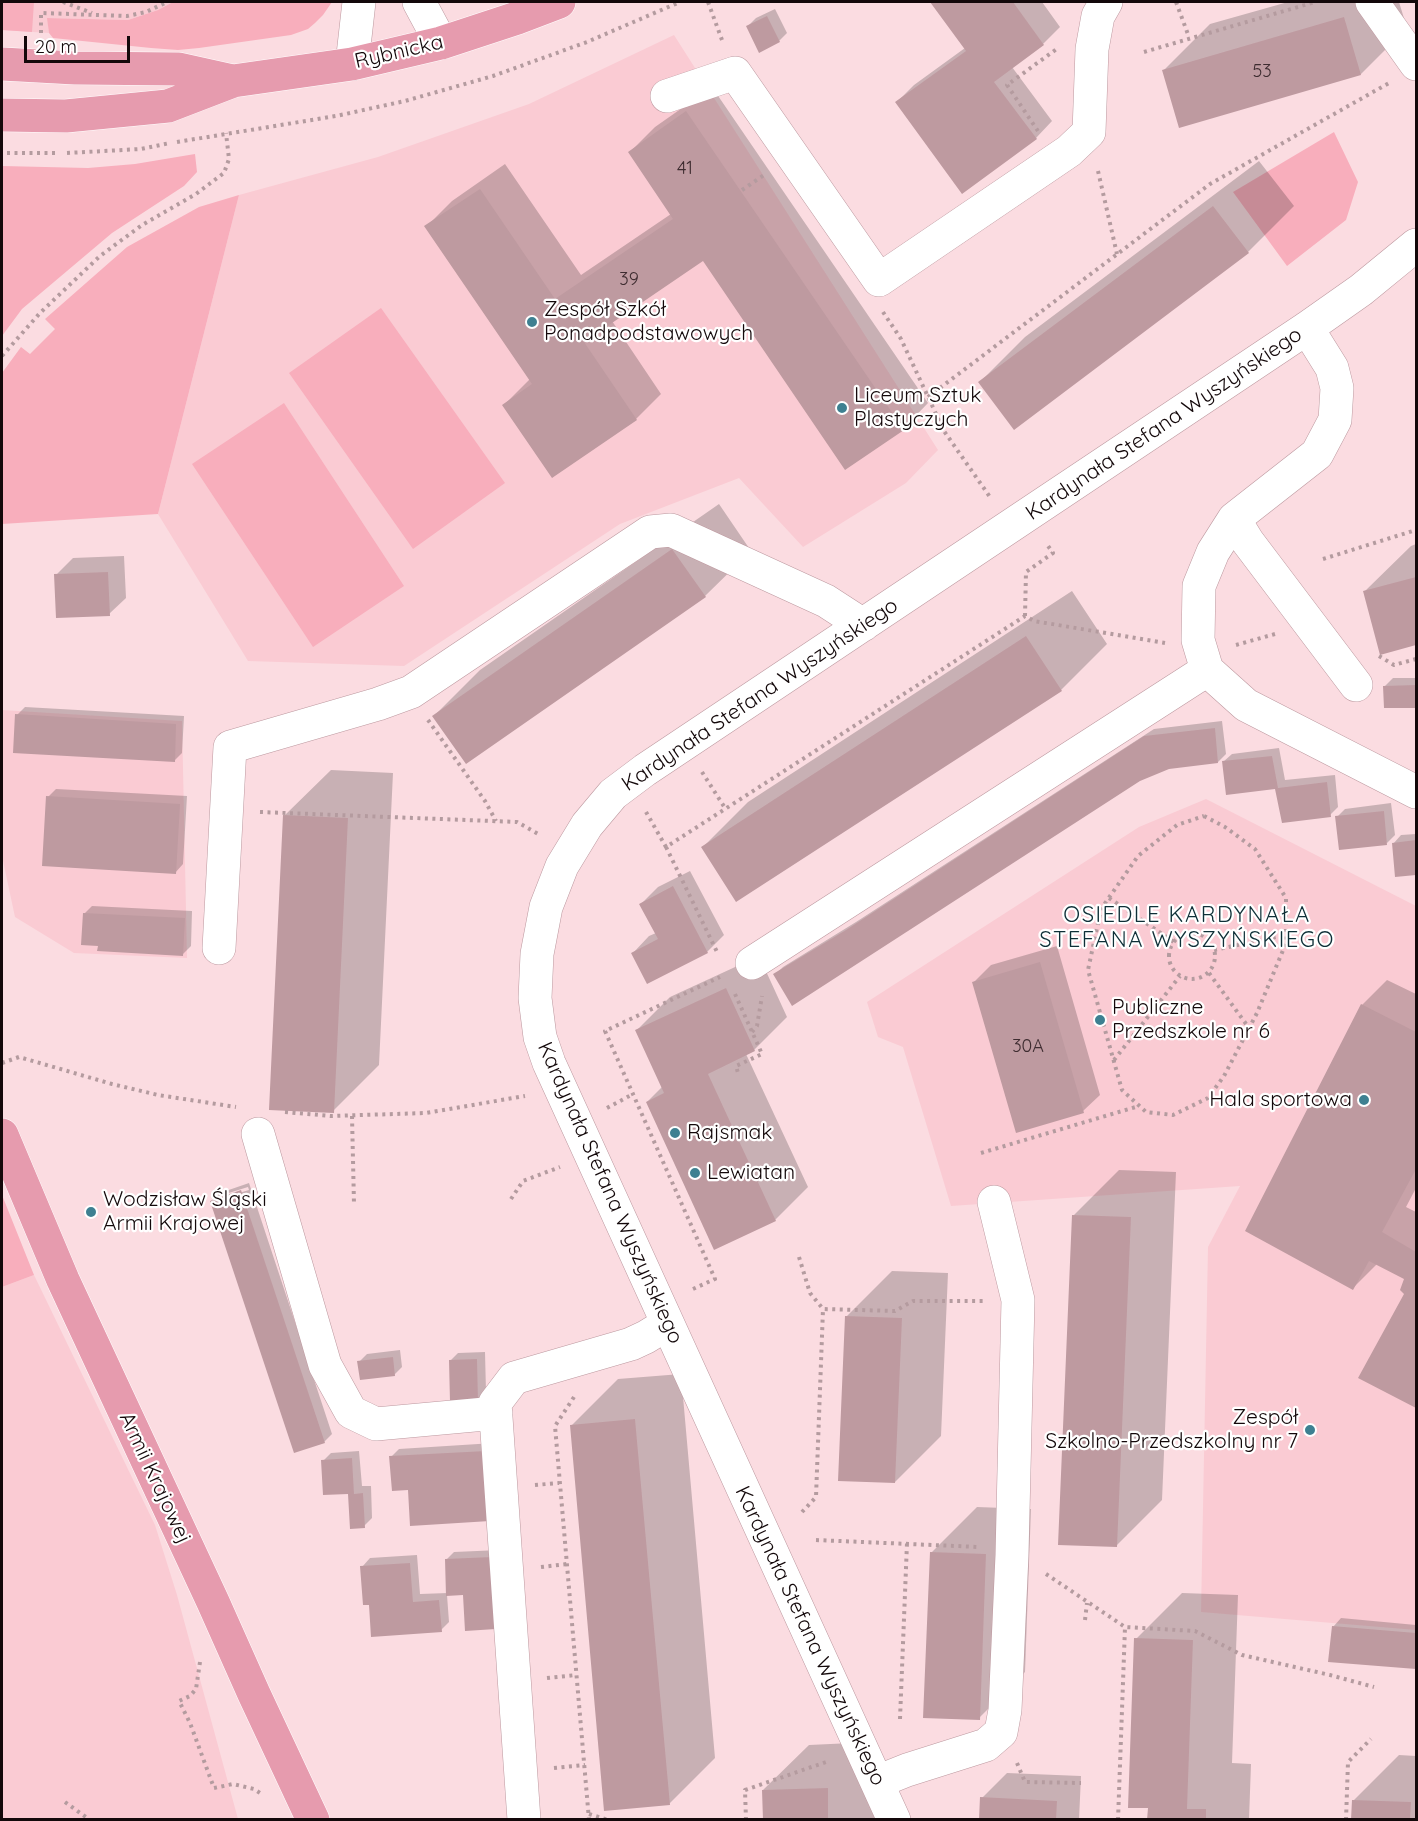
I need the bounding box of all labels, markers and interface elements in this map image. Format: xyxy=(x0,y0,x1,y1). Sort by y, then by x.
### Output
scale bar xyxy=(27,24,134,62)
street label: Rybnicka xyxy=(352,30,446,74)
text: 20 m xyxy=(35,35,77,58)
house number: 53 xyxy=(1252,61,1272,83)
house number: 41 xyxy=(677,158,693,180)
house number: 39 xyxy=(619,269,639,291)
place label: Zespół Szkół Ponadpodstawowych xyxy=(544,297,753,347)
marker: Zespół Szkół Ponadpodstawowych xyxy=(525,315,539,329)
street label: Kardynała Stefana Wyszyńskiego xyxy=(1021,322,1307,526)
place label: Liceum Sztuk Plastyczych xyxy=(854,383,981,433)
marker: Liceum Sztuk Plastyczych xyxy=(835,401,849,415)
street label: Kardynała Stefana Wyszyńskiego xyxy=(617,593,903,797)
district label: OSIEDLE KARDYNAŁA STEFANA WYSZYŃSKIEGO xyxy=(1039,902,1335,954)
place label: Publiczne Przedszkole nr 6 xyxy=(1112,995,1270,1045)
marker: Publiczne Przedszkole nr 6 xyxy=(1093,1013,1107,1027)
house number: 30A xyxy=(1012,1036,1044,1058)
street label: Kardynała Stefana Wyszyńskiego xyxy=(532,1038,688,1348)
place label: Hala sportowa xyxy=(1209,1087,1352,1113)
marker: Hala sportowa xyxy=(1357,1093,1371,1107)
place label: Rajsmak xyxy=(687,1120,773,1146)
marker: Rajsmak xyxy=(668,1126,682,1140)
place label: Lewiatan xyxy=(707,1160,795,1186)
marker: Lewiatan xyxy=(688,1166,702,1180)
place label: Wodzisław Śląski Armii Krajowej xyxy=(103,1187,267,1237)
marker: Wodzisław Śląski Armii Krajowej xyxy=(84,1205,98,1219)
place label: Zespół Szkolno-Przedszkolny nr 7 xyxy=(1045,1405,1298,1455)
street label: Armii Krajowej xyxy=(114,1408,196,1548)
marker: Zespół Szkolno-Przedszkolny nr 7 xyxy=(1303,1423,1317,1437)
street label: Kardynała Stefana Wyszyńskiego xyxy=(729,1482,891,1790)

